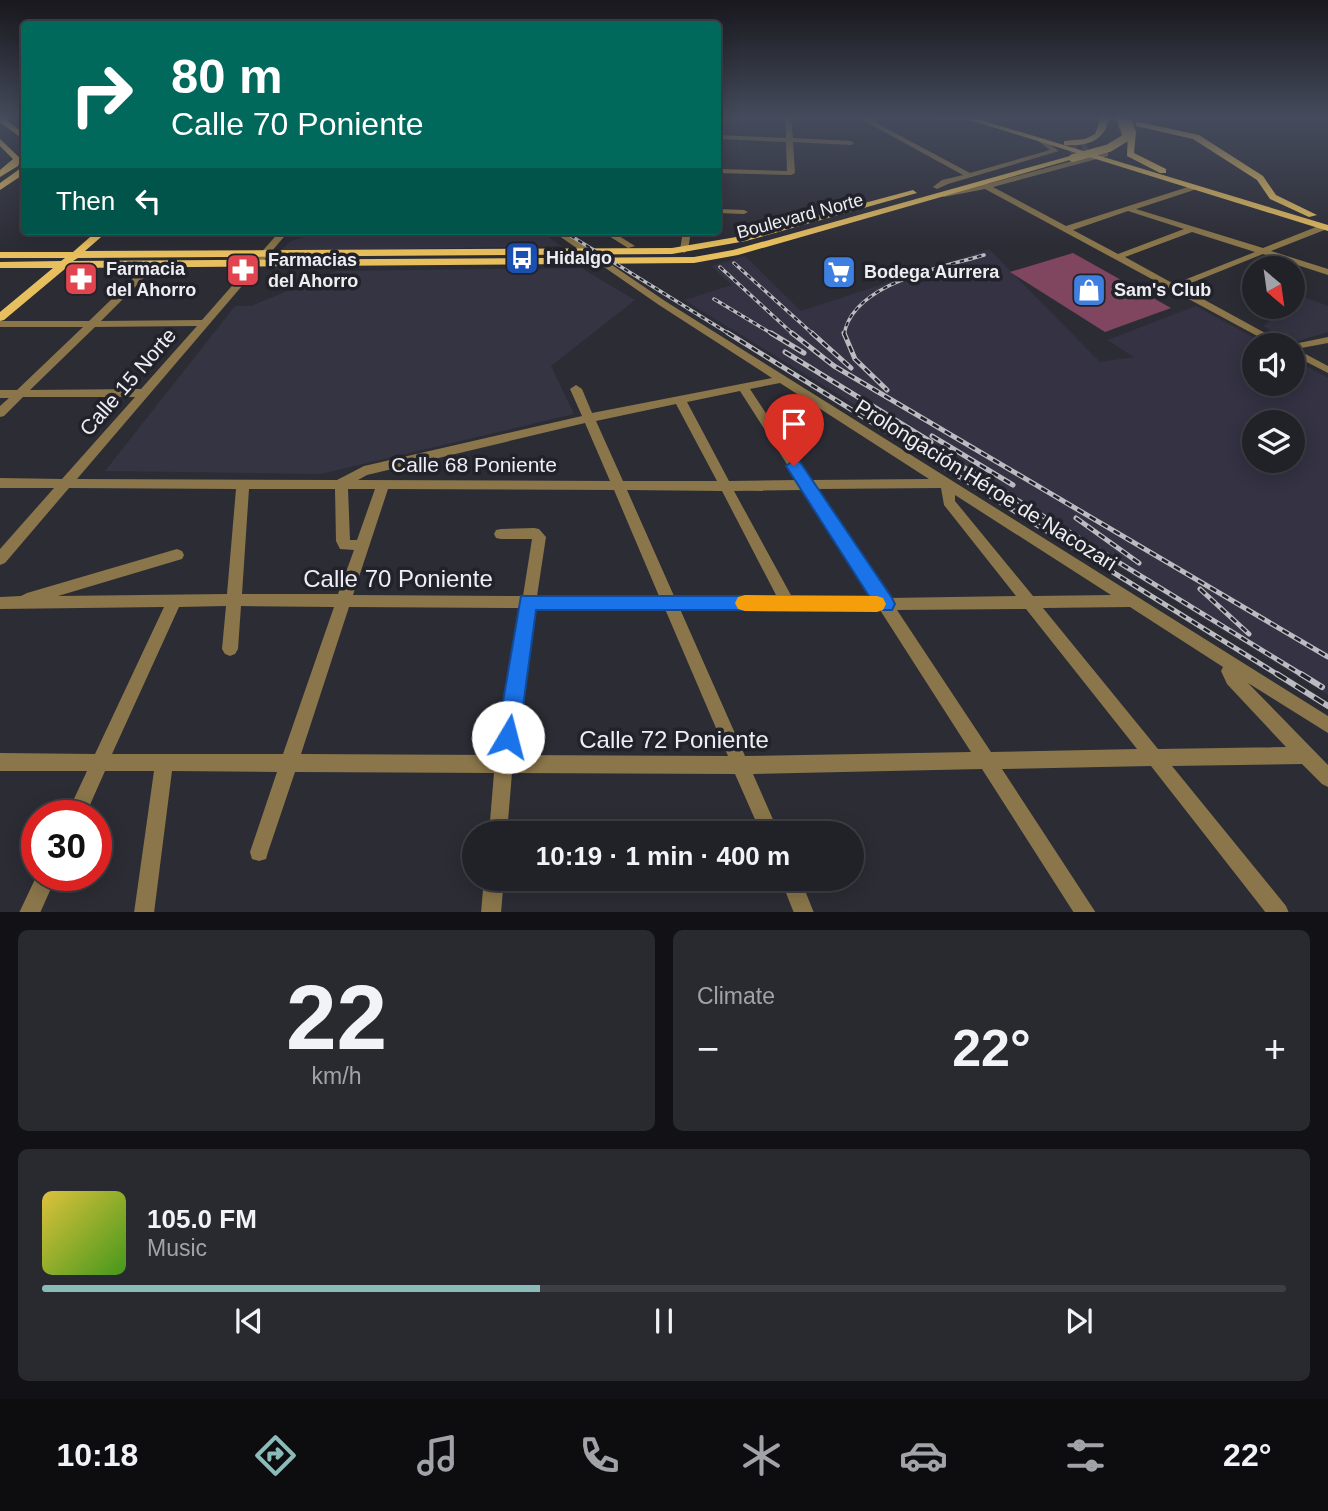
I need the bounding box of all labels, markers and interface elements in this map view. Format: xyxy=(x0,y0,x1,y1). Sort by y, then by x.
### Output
icon: right xyxy=(56,49,147,140)
text: 80 m xyxy=(171,49,283,103)
text: Calle 70 Poniente xyxy=(171,106,424,142)
icon: left xyxy=(129,182,167,220)
text: Then xyxy=(56,186,115,216)
street label: Boulevard Norte xyxy=(735,190,865,242)
bus stop icon: Hidalgo xyxy=(503,239,541,277)
place label: Hidalgo xyxy=(546,248,612,268)
place label: Farmacias del Ahorro xyxy=(268,250,358,291)
pharmacy icon: Farmacias del Ahorro xyxy=(224,251,262,289)
supermarket icon: Bodega Aurrera xyxy=(820,253,858,291)
north arrow xyxy=(1242,256,1306,318)
map controls xyxy=(1242,256,1305,473)
place label: Farmacia del Ahorro xyxy=(106,259,196,300)
pharmacy icon: Farmacia del Ahorro xyxy=(62,260,100,298)
place label: Bodega Aurrera xyxy=(864,262,1000,282)
shop icon: Sam's Club xyxy=(1070,271,1108,309)
place label: Sam's Club xyxy=(1114,280,1211,300)
street label: Calle 15 Norte xyxy=(75,323,180,440)
button: sound xyxy=(1242,333,1305,396)
pin xyxy=(764,394,824,466)
street label: Prolongación Héroe de Nacozari xyxy=(851,394,1121,575)
icon: arrive xyxy=(775,405,813,443)
button: layers xyxy=(1242,410,1305,473)
street label: Calle 68 Poniente xyxy=(391,453,557,476)
street label: Calle 70 Poniente xyxy=(303,565,493,592)
position arrow xyxy=(471,700,545,774)
street label: Calle 72 Poniente xyxy=(579,726,769,753)
speed limit sign: 30 xyxy=(21,800,112,891)
text: 10:19 · 1 min · 400 m xyxy=(536,841,790,871)
text: 22 xyxy=(286,967,387,1068)
text: Climate xyxy=(697,983,775,1009)
text: 22° xyxy=(952,1019,1031,1077)
text: − xyxy=(697,1028,719,1070)
text: + xyxy=(1264,1028,1286,1070)
text: km/h xyxy=(312,1063,361,1089)
text: 105.0 FM xyxy=(147,1204,257,1234)
text: Music xyxy=(147,1235,207,1261)
icon: previous xyxy=(230,1302,268,1340)
icon: pause xyxy=(645,1302,683,1340)
icon: next xyxy=(1060,1302,1098,1340)
icon: directions xyxy=(251,1431,300,1480)
icon: music xyxy=(413,1431,462,1480)
icon: phone xyxy=(575,1431,624,1480)
icon: climate xyxy=(737,1431,786,1480)
icon: car xyxy=(899,1431,948,1480)
icon: filters xyxy=(1061,1431,1110,1480)
text: 10:18 xyxy=(56,1437,138,1473)
text: 22° xyxy=(1223,1437,1272,1473)

